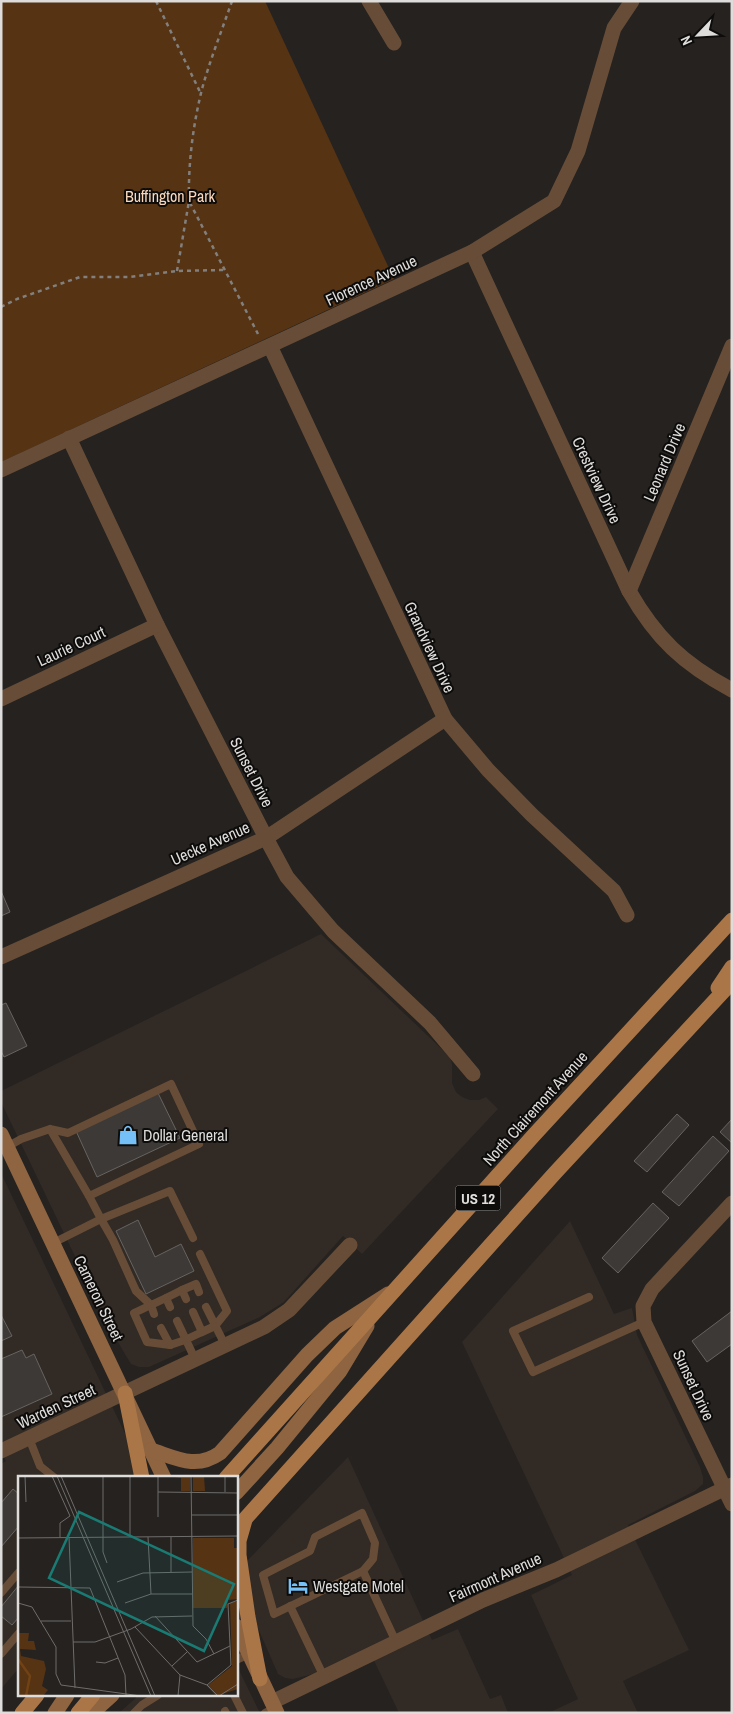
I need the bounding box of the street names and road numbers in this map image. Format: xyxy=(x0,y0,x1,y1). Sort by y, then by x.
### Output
street label: Florence Avenue xyxy=(322,249,420,311)
street label: Leonard Drive xyxy=(638,419,690,505)
street label: Crestview Drive xyxy=(567,433,627,527)
street label: Grandview Drive xyxy=(399,598,461,696)
street label: Laurie Court xyxy=(33,620,109,671)
street label: Sunset Drive xyxy=(225,733,279,811)
street label: Uecke Avenue xyxy=(167,816,253,870)
street label: North Clairemont Avenue xyxy=(478,1046,592,1170)
road number: US 12 xyxy=(456,1186,500,1210)
street label: Cameron Street xyxy=(69,1252,129,1345)
street label: Sunset Drive xyxy=(668,1346,720,1424)
street label: Warden Street xyxy=(13,1378,99,1434)
street label: Fairmont Avenue xyxy=(445,1547,545,1607)

